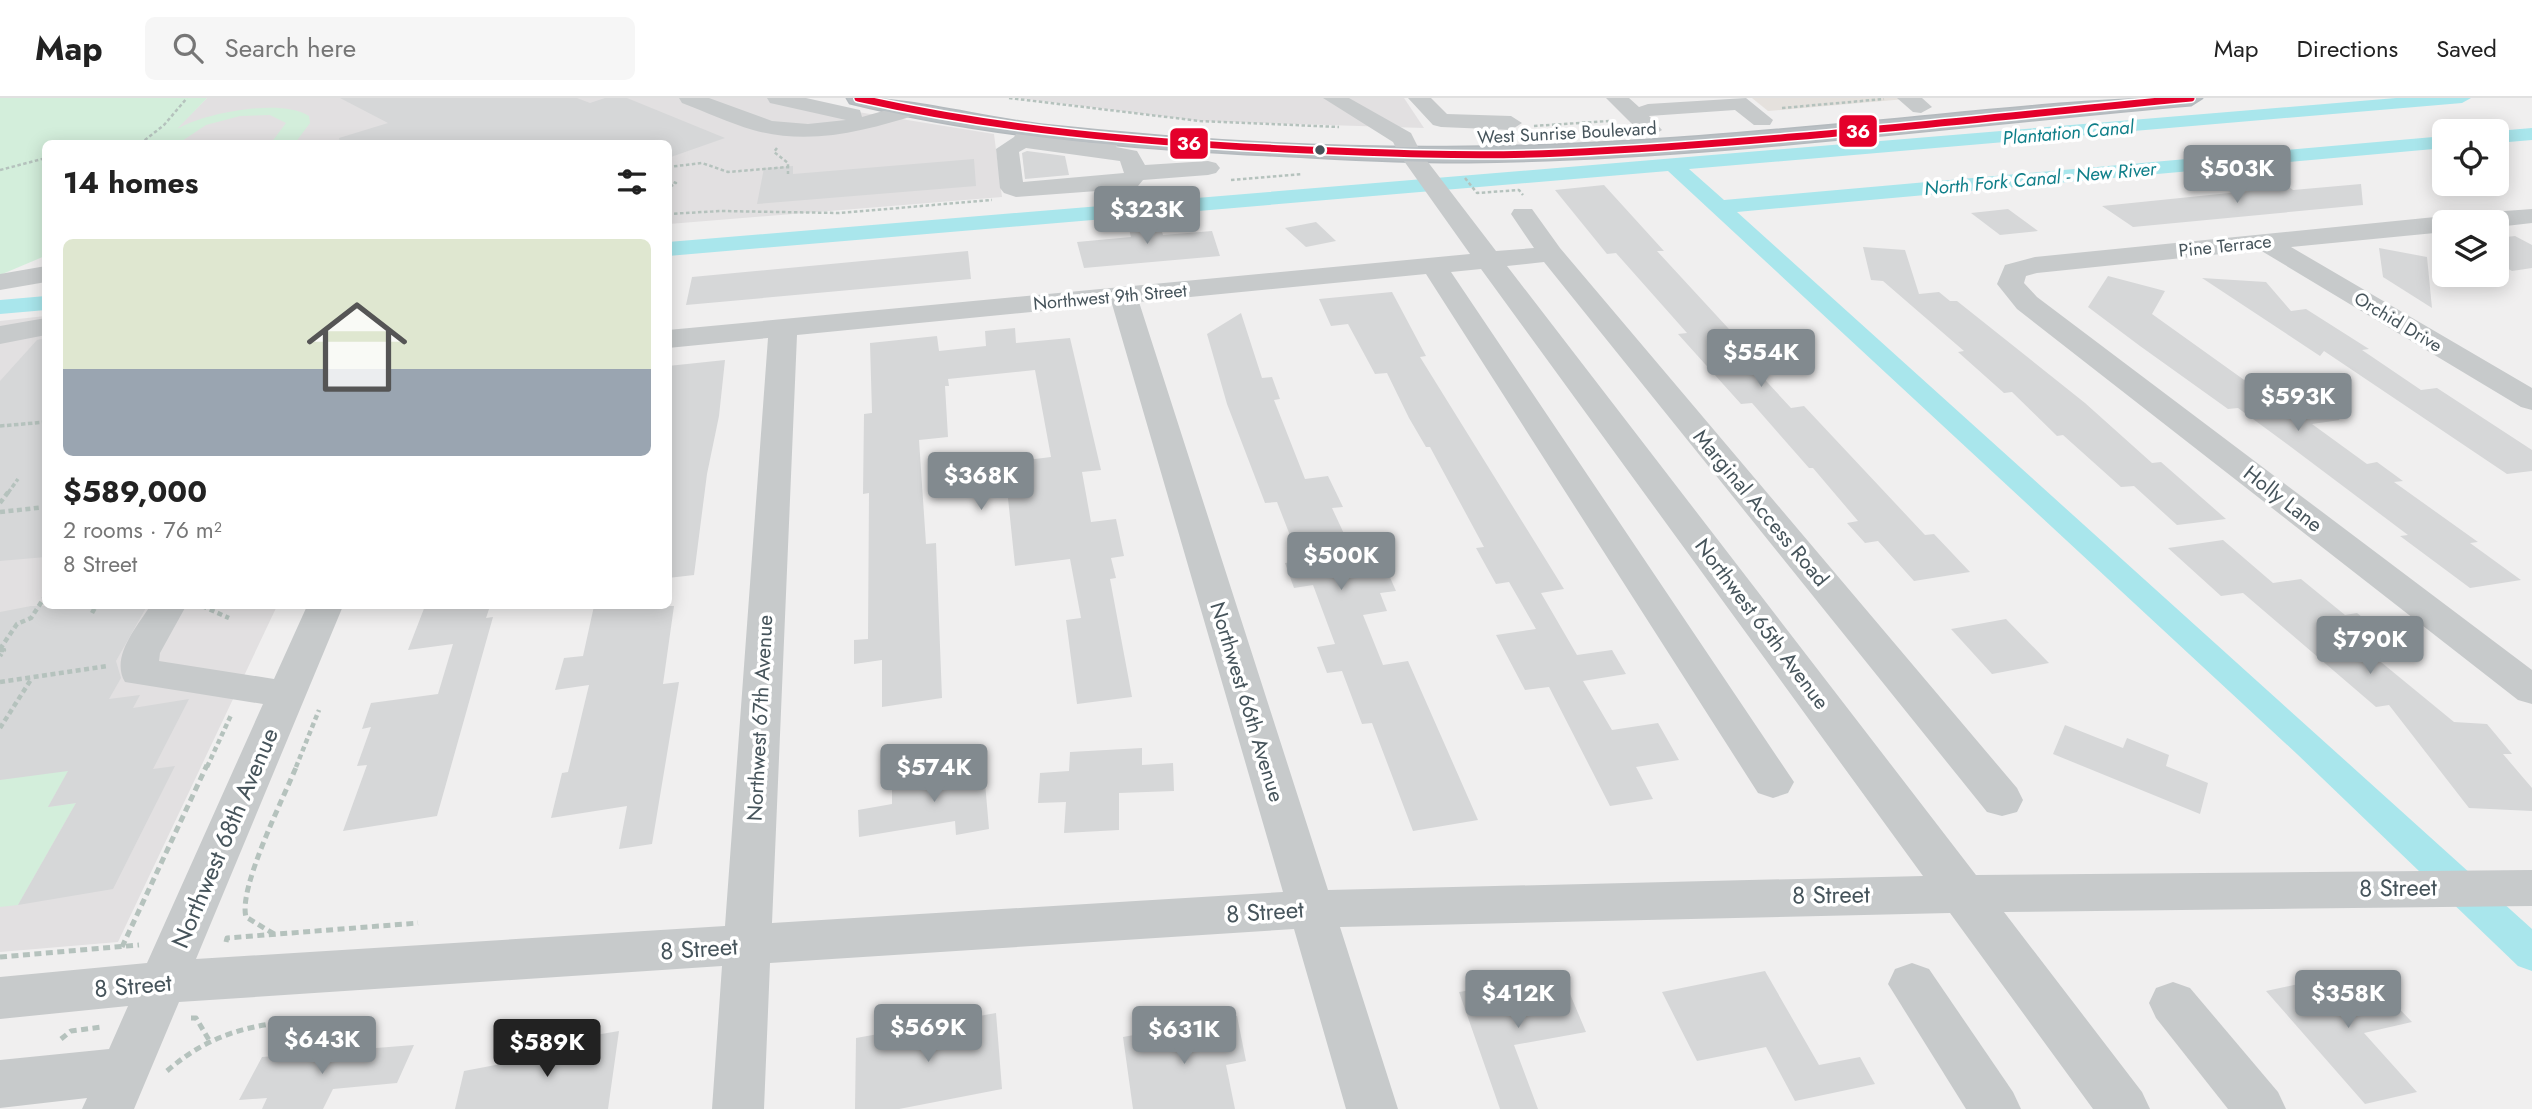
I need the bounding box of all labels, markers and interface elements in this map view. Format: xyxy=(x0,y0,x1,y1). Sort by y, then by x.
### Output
search box xyxy=(145,17,635,80)
text: Map xyxy=(35,25,103,72)
icon: search xyxy=(169,29,207,67)
text: Search here xyxy=(225,29,356,67)
text: Map xyxy=(2214,31,2259,66)
text: Directions xyxy=(2297,31,2398,66)
text: Saved xyxy=(2436,31,2497,66)
water label: Plantation Canal xyxy=(2001,113,2136,152)
line badge: 36 xyxy=(1838,114,1878,148)
street label: West Sunrise Boulevard xyxy=(1477,115,1657,151)
text: 36 xyxy=(1846,118,1870,145)
map controls xyxy=(2432,119,2509,287)
button: locate xyxy=(2432,119,2509,196)
line badge: 36 xyxy=(1169,127,1209,160)
text: 36 xyxy=(1177,130,1201,157)
unlabelled marker xyxy=(1313,143,1327,157)
pin: $503K xyxy=(2188,146,2286,205)
text: $503K xyxy=(2200,151,2274,185)
water label: North Fork Canal - New River xyxy=(1923,155,2159,202)
text: 14 homes xyxy=(63,161,198,204)
icon: filters xyxy=(613,163,651,201)
pin: $323K xyxy=(1098,186,1196,246)
text: $323K xyxy=(1110,192,1184,226)
button: layers xyxy=(2432,210,2509,287)
street label: Pine Terrace xyxy=(2177,228,2273,264)
street label: Northwest 9th Street xyxy=(1032,277,1189,317)
icon: home xyxy=(294,284,420,410)
street label: Orchid Drive xyxy=(2349,285,2447,359)
pin: $554K xyxy=(1712,330,1810,389)
text: $554K xyxy=(1723,335,1799,369)
pin: $593K xyxy=(2249,374,2347,433)
text: $593K xyxy=(2261,379,2335,413)
street label: Marginal Access Road xyxy=(1686,423,1836,593)
pin: $368K xyxy=(932,452,1030,512)
text: $368K xyxy=(944,458,1018,492)
street label: Holly Lane xyxy=(2237,459,2329,540)
text: $589,000 xyxy=(63,470,207,513)
text: 2 rooms · 76 m² xyxy=(63,513,222,547)
pin: $500K xyxy=(1292,532,1390,592)
street label: Northwest 65th Avenue xyxy=(1688,532,1836,716)
text: $500K xyxy=(1303,538,1379,572)
text: 8 Street xyxy=(63,547,137,581)
street label: Northwest 66th Avenue xyxy=(1202,598,1292,806)
street label: Northwest 67th Avenue xyxy=(740,614,780,822)
pin: $790K xyxy=(2321,616,2419,676)
text: $790K xyxy=(2333,622,2407,656)
street label: Northwest 68th Avenue xyxy=(162,722,287,953)
pin: $574K xyxy=(885,744,983,804)
text: $574K xyxy=(896,750,972,784)
street label: 8 Street xyxy=(2359,869,2437,906)
street label: 8 Street xyxy=(1792,876,1870,913)
street label: 8 Street xyxy=(1225,891,1305,932)
street label: 8 Street xyxy=(659,928,739,969)
street label: 8 Street xyxy=(93,965,173,1006)
pin: $412K xyxy=(1469,970,1567,1030)
pin: $358K xyxy=(2299,970,2397,1030)
text: $412K xyxy=(1481,976,1555,1010)
text: $358K xyxy=(2311,976,2385,1010)
pin: $569K xyxy=(879,1004,977,1064)
pin: $631K xyxy=(1135,1006,1233,1066)
text: $569K xyxy=(890,1010,966,1044)
text: $631K xyxy=(1148,1012,1220,1046)
pin: $643K xyxy=(273,1016,371,1076)
pin: $589K xyxy=(498,1020,596,1079)
text: $643K xyxy=(284,1022,360,1056)
text: $589K xyxy=(509,1025,585,1059)

